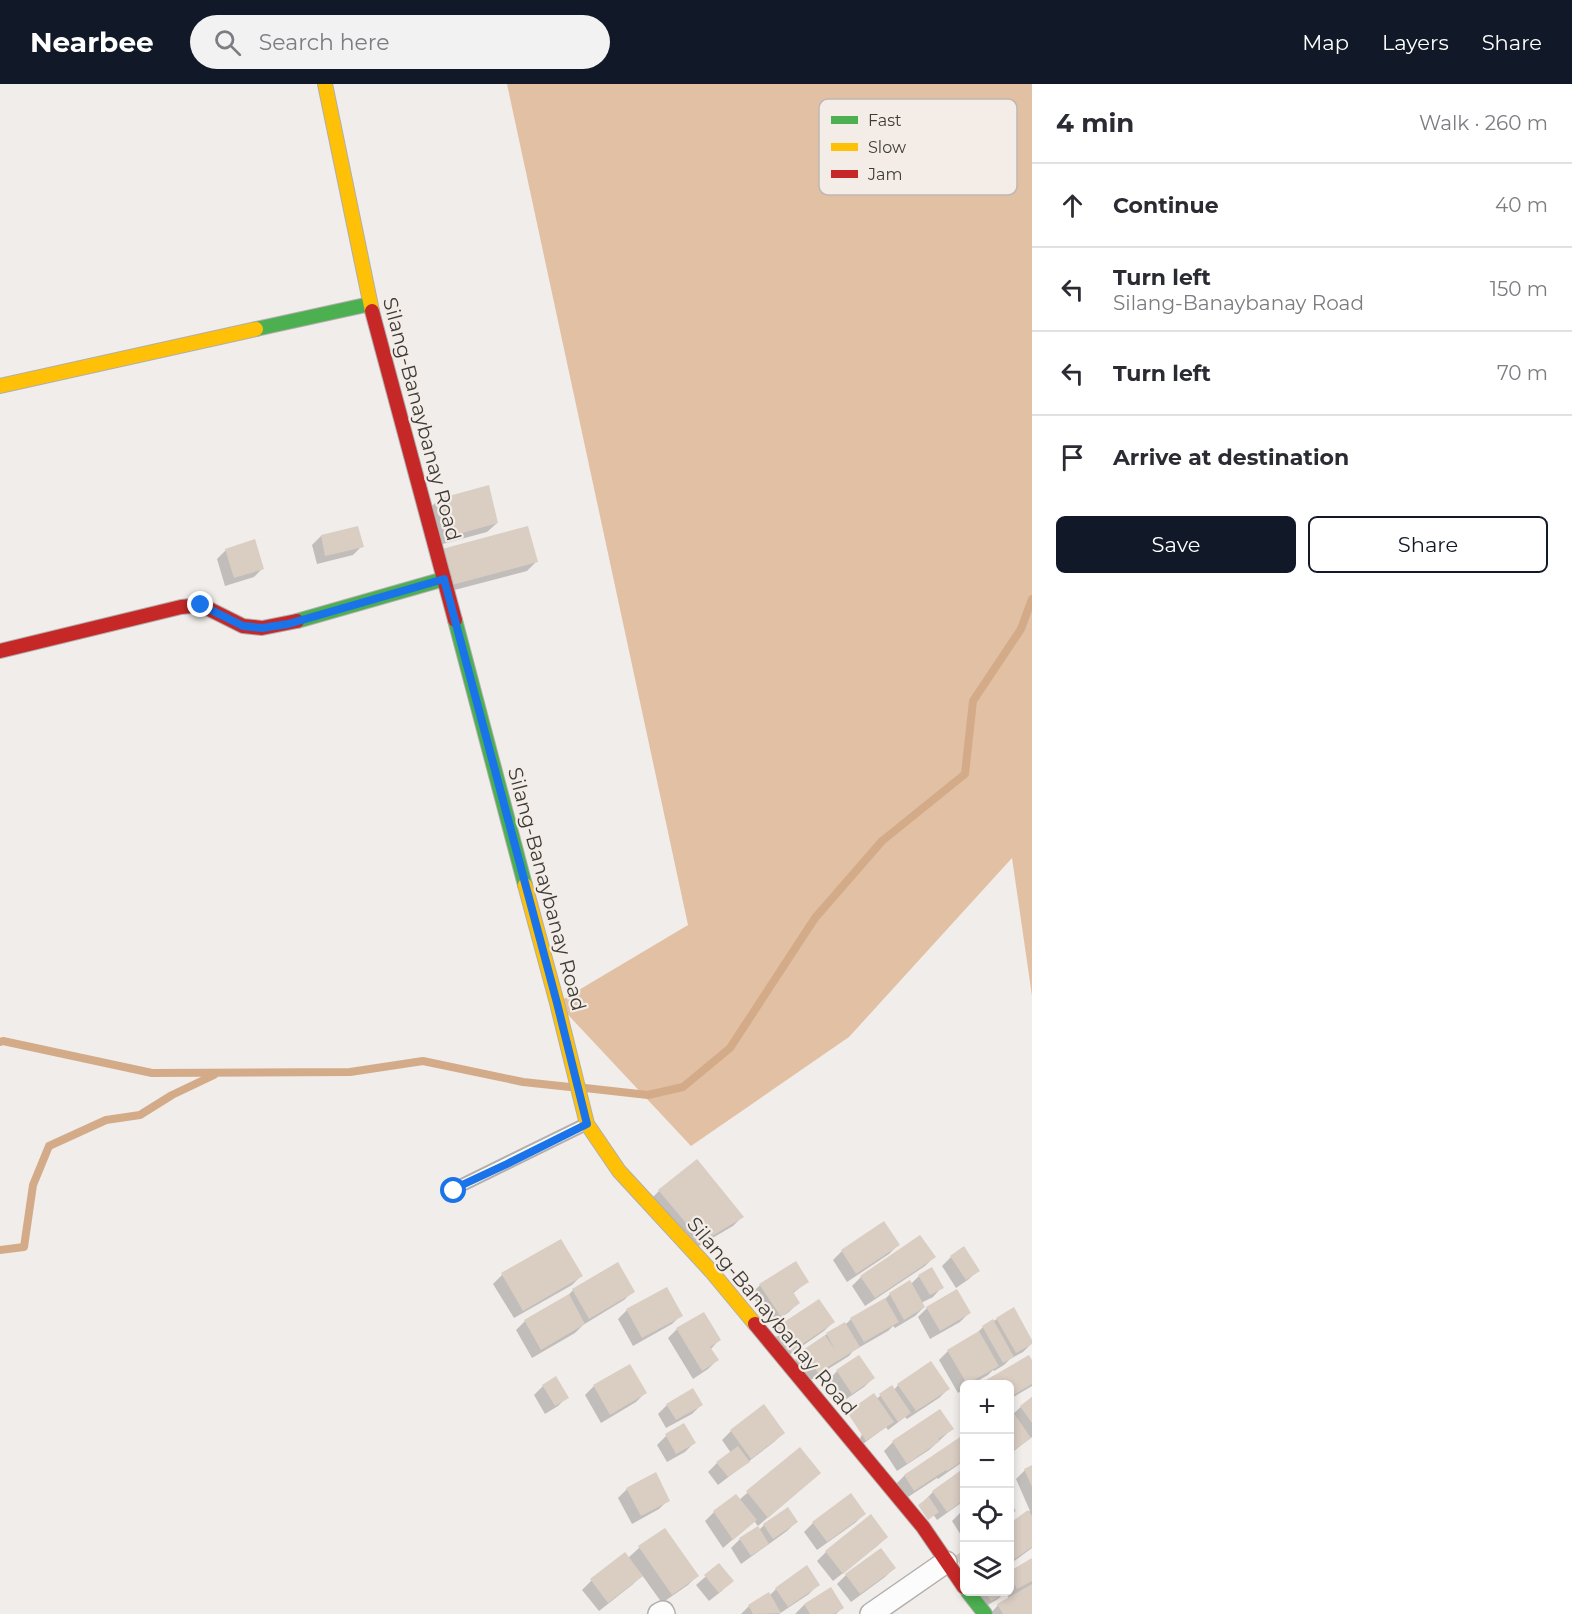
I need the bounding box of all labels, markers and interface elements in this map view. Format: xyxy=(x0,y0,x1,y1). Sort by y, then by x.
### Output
search box xyxy=(190,15,610,69)
text: Nearbee xyxy=(30,25,154,59)
icon: search xyxy=(211,26,244,59)
text: Search here xyxy=(259,29,390,56)
text: Map xyxy=(1302,30,1349,55)
text: Layers xyxy=(1382,30,1449,55)
text: Share xyxy=(1482,30,1542,55)
legend xyxy=(819,99,1017,195)
text: 4 min xyxy=(1056,107,1134,139)
text: Fast xyxy=(868,111,902,130)
text: Walk · 260 m xyxy=(1419,111,1548,135)
text: Slow xyxy=(868,138,906,157)
text: Jam xyxy=(867,165,902,184)
icon: ahead xyxy=(1056,189,1089,222)
text: Continue xyxy=(1113,192,1219,219)
text: 40 m xyxy=(1495,193,1548,217)
text: Turn left xyxy=(1113,264,1211,291)
icon: left xyxy=(1056,273,1089,306)
text: 150 m xyxy=(1490,277,1548,301)
text: Silang-Banaybanay Road xyxy=(1113,291,1364,315)
street label: Silang-Banaybanay Road xyxy=(378,295,466,543)
icon: left xyxy=(1056,357,1089,390)
text: Turn left xyxy=(1113,360,1211,387)
text: 70 m xyxy=(1497,361,1548,385)
icon: arrive xyxy=(1056,441,1089,474)
text: Arrive at destination xyxy=(1113,444,1349,471)
button: Save xyxy=(1056,516,1296,573)
button: Share xyxy=(1308,516,1548,573)
route end xyxy=(187,591,213,617)
street label: Silang-Banaybanay Road xyxy=(503,765,591,1013)
route start xyxy=(440,1177,466,1203)
street label: Silang-Banaybanay Road xyxy=(682,1212,862,1420)
map controls xyxy=(960,1380,1014,1596)
button: + xyxy=(960,1380,1014,1434)
button: − xyxy=(960,1434,1014,1488)
button: locate xyxy=(960,1488,1014,1542)
button: layers xyxy=(960,1542,1014,1596)

